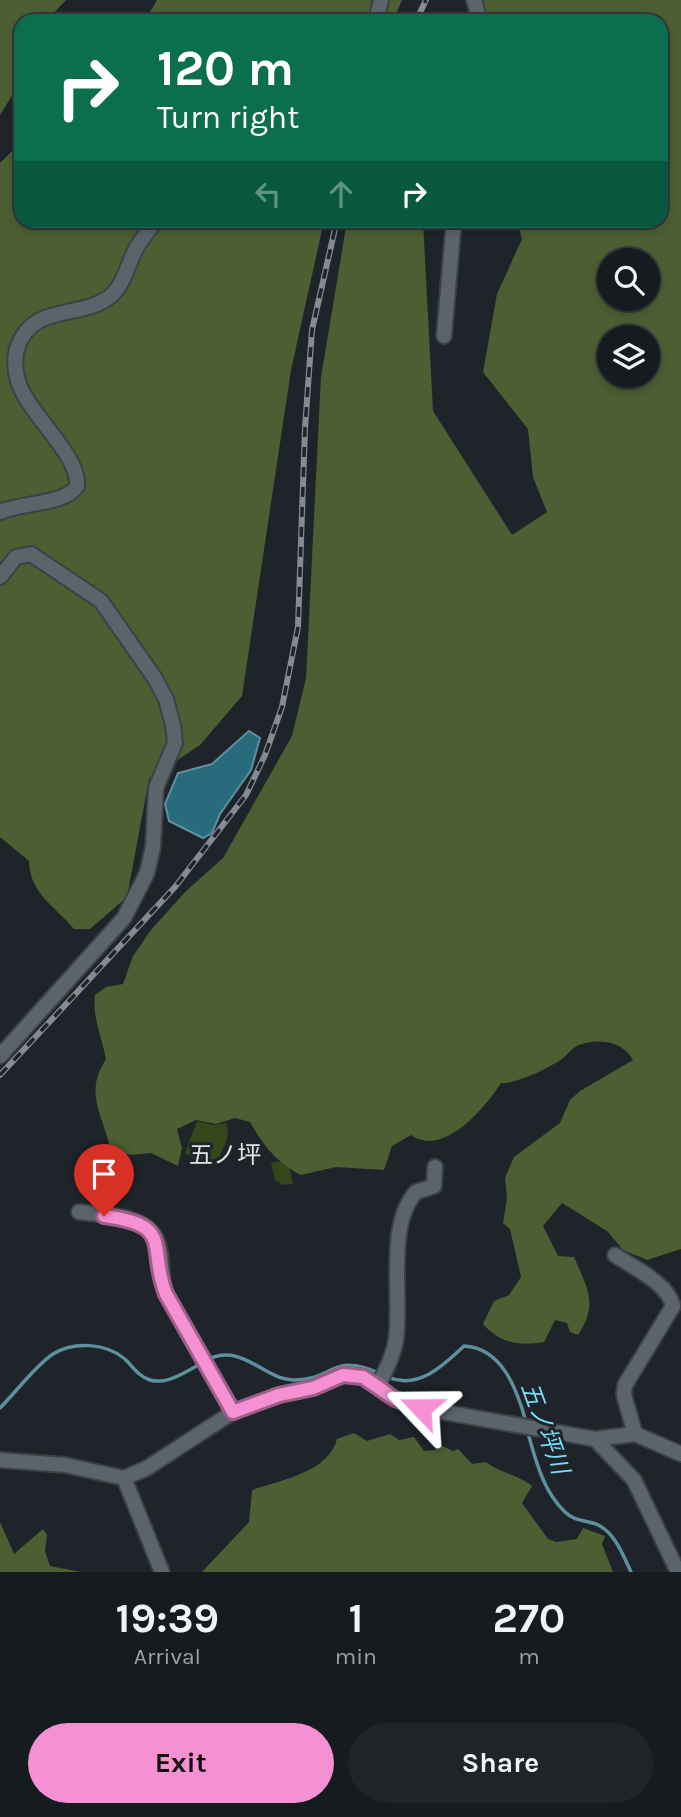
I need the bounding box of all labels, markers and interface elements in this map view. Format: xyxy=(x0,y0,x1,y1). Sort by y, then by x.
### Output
text: 120 m xyxy=(157,40,294,97)
icon: right xyxy=(42,42,133,133)
text: Turn right xyxy=(157,99,299,136)
icon: left xyxy=(249,175,287,213)
icon: ahead xyxy=(322,175,360,213)
icon: right xyxy=(395,175,433,213)
map controls xyxy=(597,248,660,388)
button: search xyxy=(597,248,660,311)
button: layers xyxy=(597,325,660,388)
district label: 五ノ坪 xyxy=(189,1141,261,1169)
pin xyxy=(74,1144,134,1216)
icon: arrive xyxy=(85,1155,123,1193)
position arrow xyxy=(384,1371,458,1445)
water label: 五ノ坪川 xyxy=(515,1378,576,1481)
text: 19:39 xyxy=(116,1593,219,1643)
text: 1 xyxy=(348,1593,363,1643)
text: 270 xyxy=(493,1593,565,1643)
text: Arrival xyxy=(134,1643,201,1670)
text: min xyxy=(335,1643,377,1670)
text: m xyxy=(518,1643,540,1670)
button: Exit xyxy=(28,1723,334,1803)
button: Share xyxy=(348,1723,653,1803)

